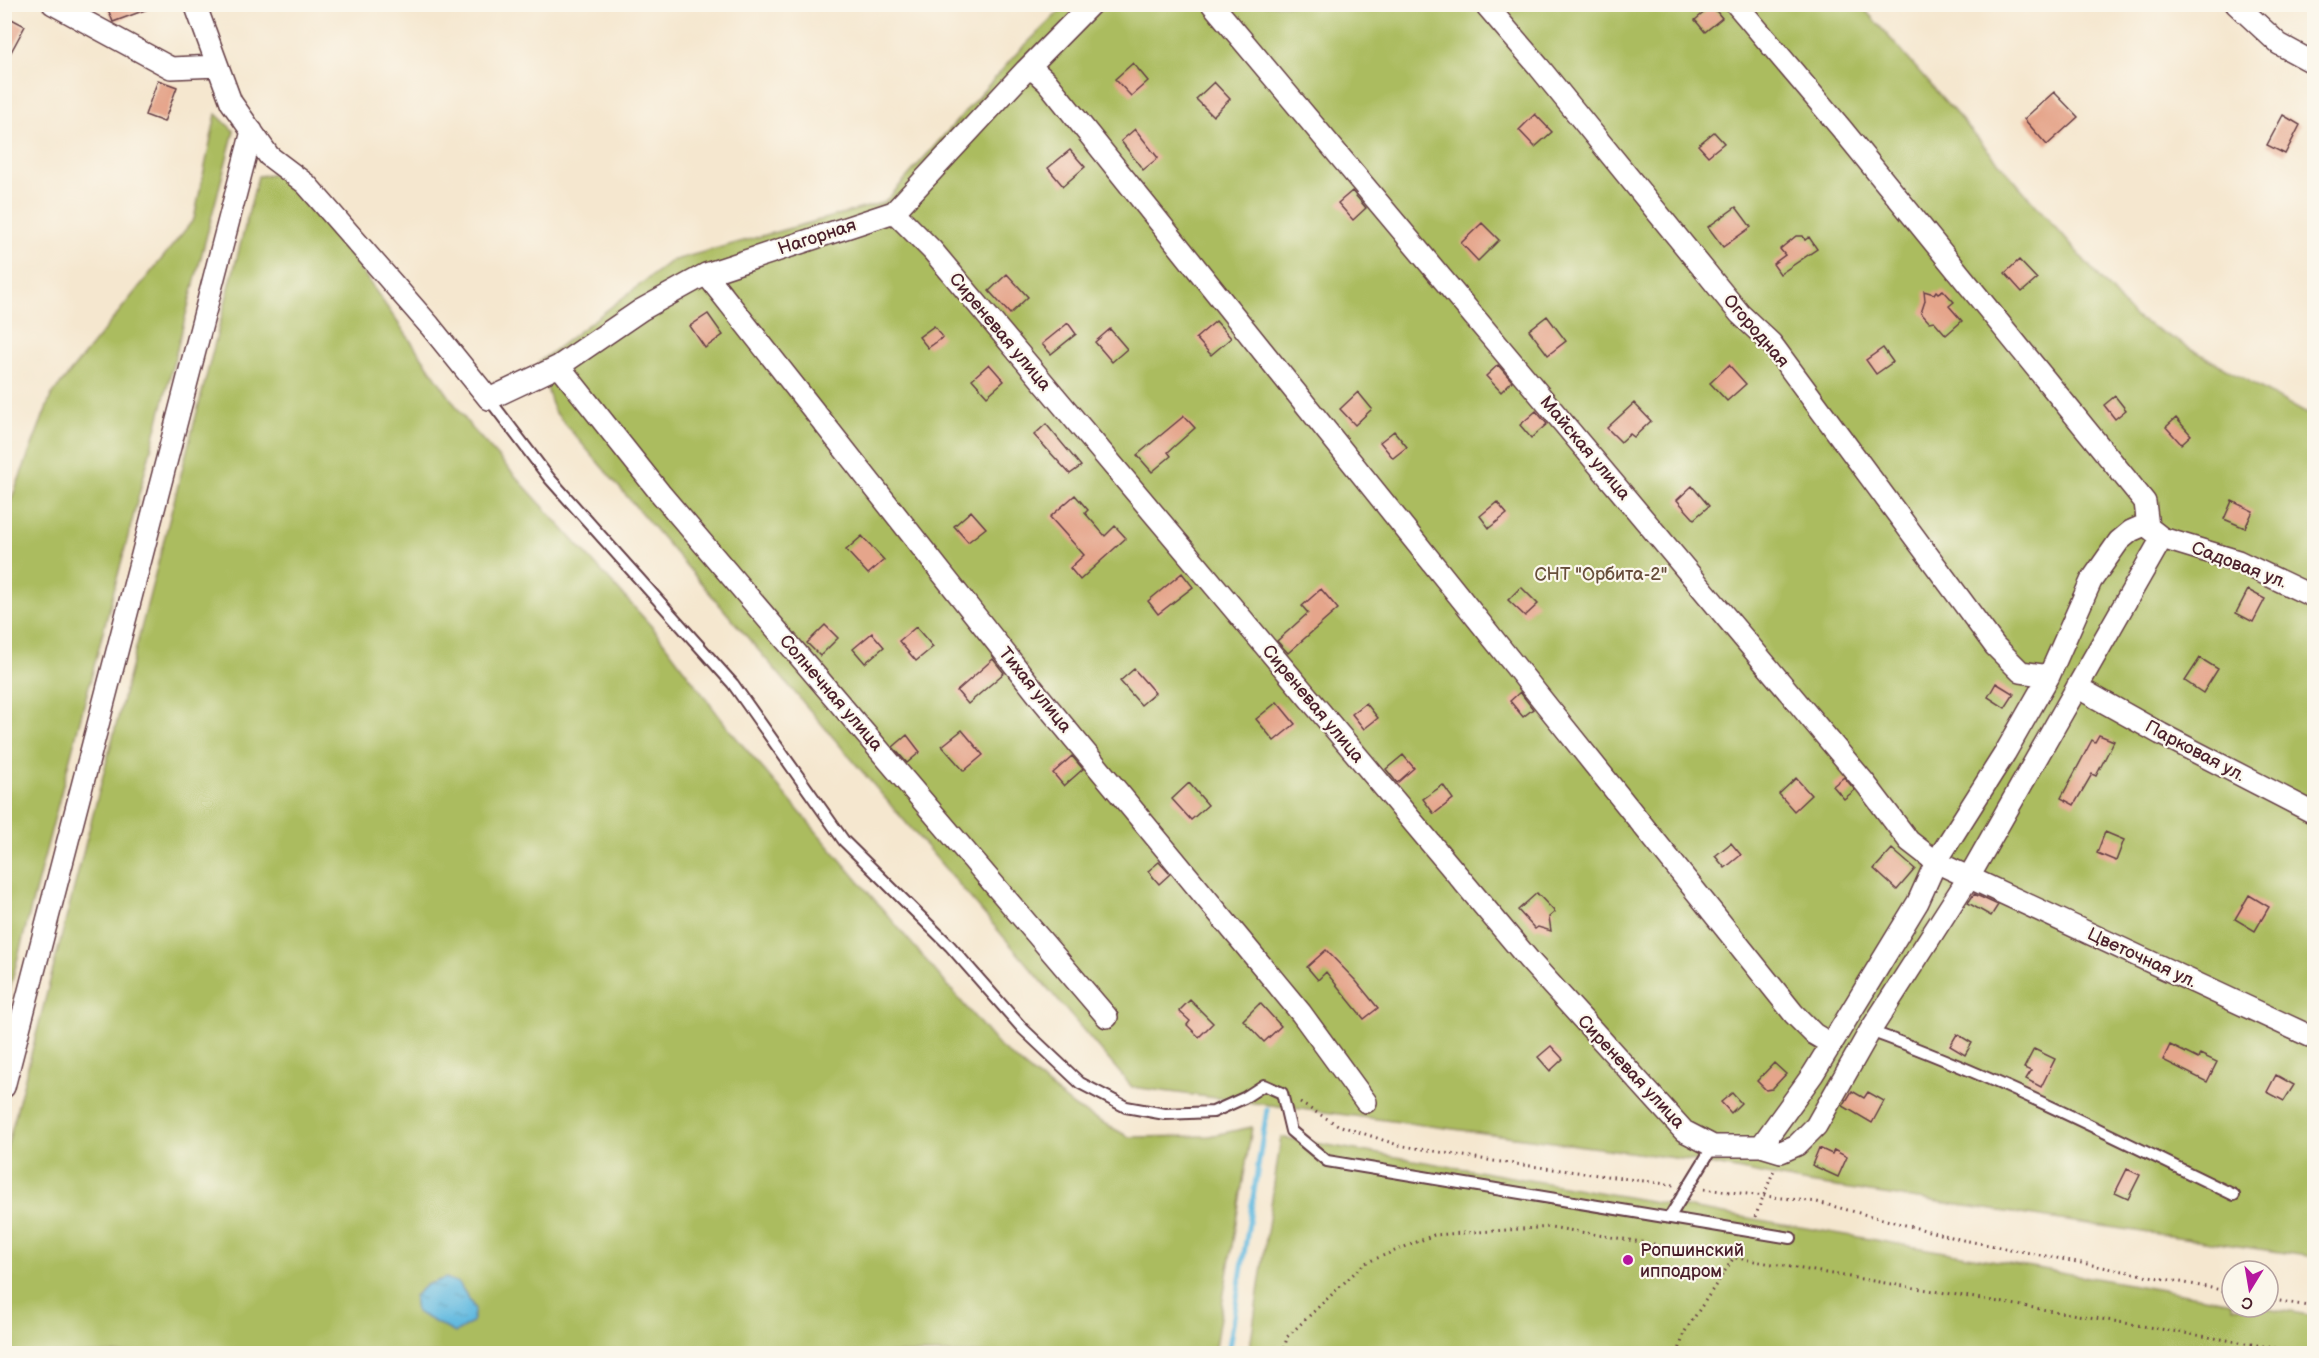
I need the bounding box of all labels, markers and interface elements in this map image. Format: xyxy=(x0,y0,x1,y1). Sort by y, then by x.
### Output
street label: Нагорная xyxy=(775,215,859,259)
street label: Сиреневая улица xyxy=(945,269,1056,395)
street label: Огородная xyxy=(1719,290,1793,372)
street label: Майская улица xyxy=(1535,392,1635,505)
street label: Садовая ул. xyxy=(2189,537,2289,593)
park label: СНТ "Орбита-2" xyxy=(1534,564,1668,585)
street label: Солнечная улица xyxy=(775,631,887,755)
street label: Сиреневая улица xyxy=(1258,641,1369,767)
street label: Тихая улица xyxy=(994,643,1076,737)
street label: Парковая ул. xyxy=(2142,716,2248,786)
street label: Цветочная ул. xyxy=(2084,924,2200,992)
street label: Сиреневая улица xyxy=(1573,1011,1689,1133)
place label: Ропшинский ипподром xyxy=(1640,1240,1744,1282)
marker: Ропшинский ипподром xyxy=(1621,1253,1635,1267)
north arrow xyxy=(2220,1259,2280,1319)
text: С xyxy=(2240,1292,2255,1313)

